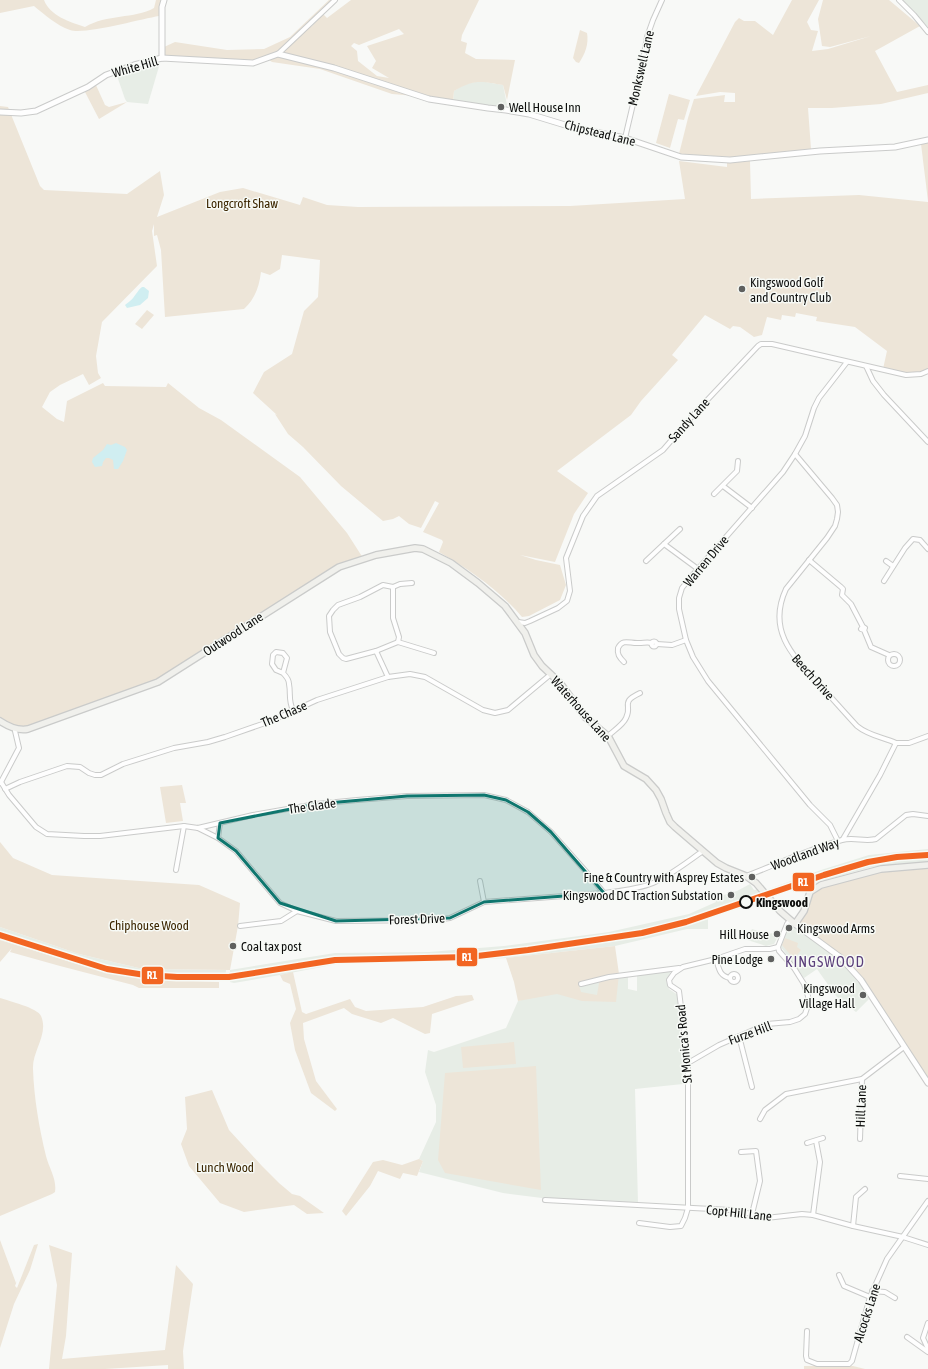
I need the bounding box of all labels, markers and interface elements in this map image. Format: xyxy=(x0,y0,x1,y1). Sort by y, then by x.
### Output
street label: Monkswell Lane xyxy=(625,29,657,107)
street label: White Hill xyxy=(110,53,160,81)
place label: Well House Inn xyxy=(509,100,581,115)
marker: Well House Inn xyxy=(496,102,506,112)
street label: Chipstead Lane xyxy=(563,117,637,149)
park label: Longcroft Shaw xyxy=(206,196,278,211)
place label: Kingswood Golf and Country Club xyxy=(750,275,831,305)
marker: Kingswood Golf and Country Club xyxy=(737,284,747,294)
street label: Sandy Lane xyxy=(665,395,713,445)
street label: Warren Drive xyxy=(680,532,732,590)
street label: Outwood Lane xyxy=(200,609,266,659)
street label: Beech Drive xyxy=(789,651,837,703)
street label: Waterhouse Lane xyxy=(548,673,614,745)
street label: The Chase xyxy=(259,698,309,730)
street label: The Glade xyxy=(287,795,337,817)
street label: Woodland Way xyxy=(769,834,842,873)
place label: Fine & Country with Asprey Estates xyxy=(584,870,744,885)
marker: Fine & Country with Asprey Estates xyxy=(747,872,757,882)
line badge: R1 xyxy=(792,872,815,892)
text: R1 xyxy=(798,876,808,888)
place label: Kingswood DC Traction Substation xyxy=(563,888,723,903)
marker: Kingswood DC Traction Substation xyxy=(726,890,736,900)
marker: Kingswood xyxy=(739,895,753,909)
place label: Kingswood xyxy=(756,895,808,910)
street label: Forest Drive xyxy=(389,911,445,927)
park label: Chiphouse Wood xyxy=(109,918,189,933)
place label: Kingswood Arms xyxy=(797,921,875,936)
marker: Kingswood Arms xyxy=(784,923,794,933)
place label: Hill House xyxy=(719,927,769,942)
marker: Hill House xyxy=(772,929,782,939)
place label: Coal tax post xyxy=(241,939,302,954)
marker: Coal tax post xyxy=(228,941,238,951)
line badge: R1 xyxy=(456,947,478,967)
text: R1 xyxy=(462,951,472,963)
place label: Pine Lodge xyxy=(711,952,763,967)
district label: KINGSWOOD xyxy=(785,953,865,970)
marker: Pine Lodge xyxy=(766,954,776,964)
line badge: R1 xyxy=(141,966,164,985)
text: R1 xyxy=(147,969,157,981)
place label: Kingswood Village Hall xyxy=(799,981,856,1011)
marker: Kingswood Village Hall xyxy=(858,990,868,1000)
street label: St Monica's Road xyxy=(673,1004,695,1084)
street label: Furze Hill xyxy=(726,1018,774,1048)
street label: Hill Lane xyxy=(853,1084,869,1127)
park label: Lunch Wood xyxy=(196,1160,254,1175)
street label: Copt Hill Lane xyxy=(705,1202,773,1224)
street label: Alcocks Lane xyxy=(850,1282,884,1344)

